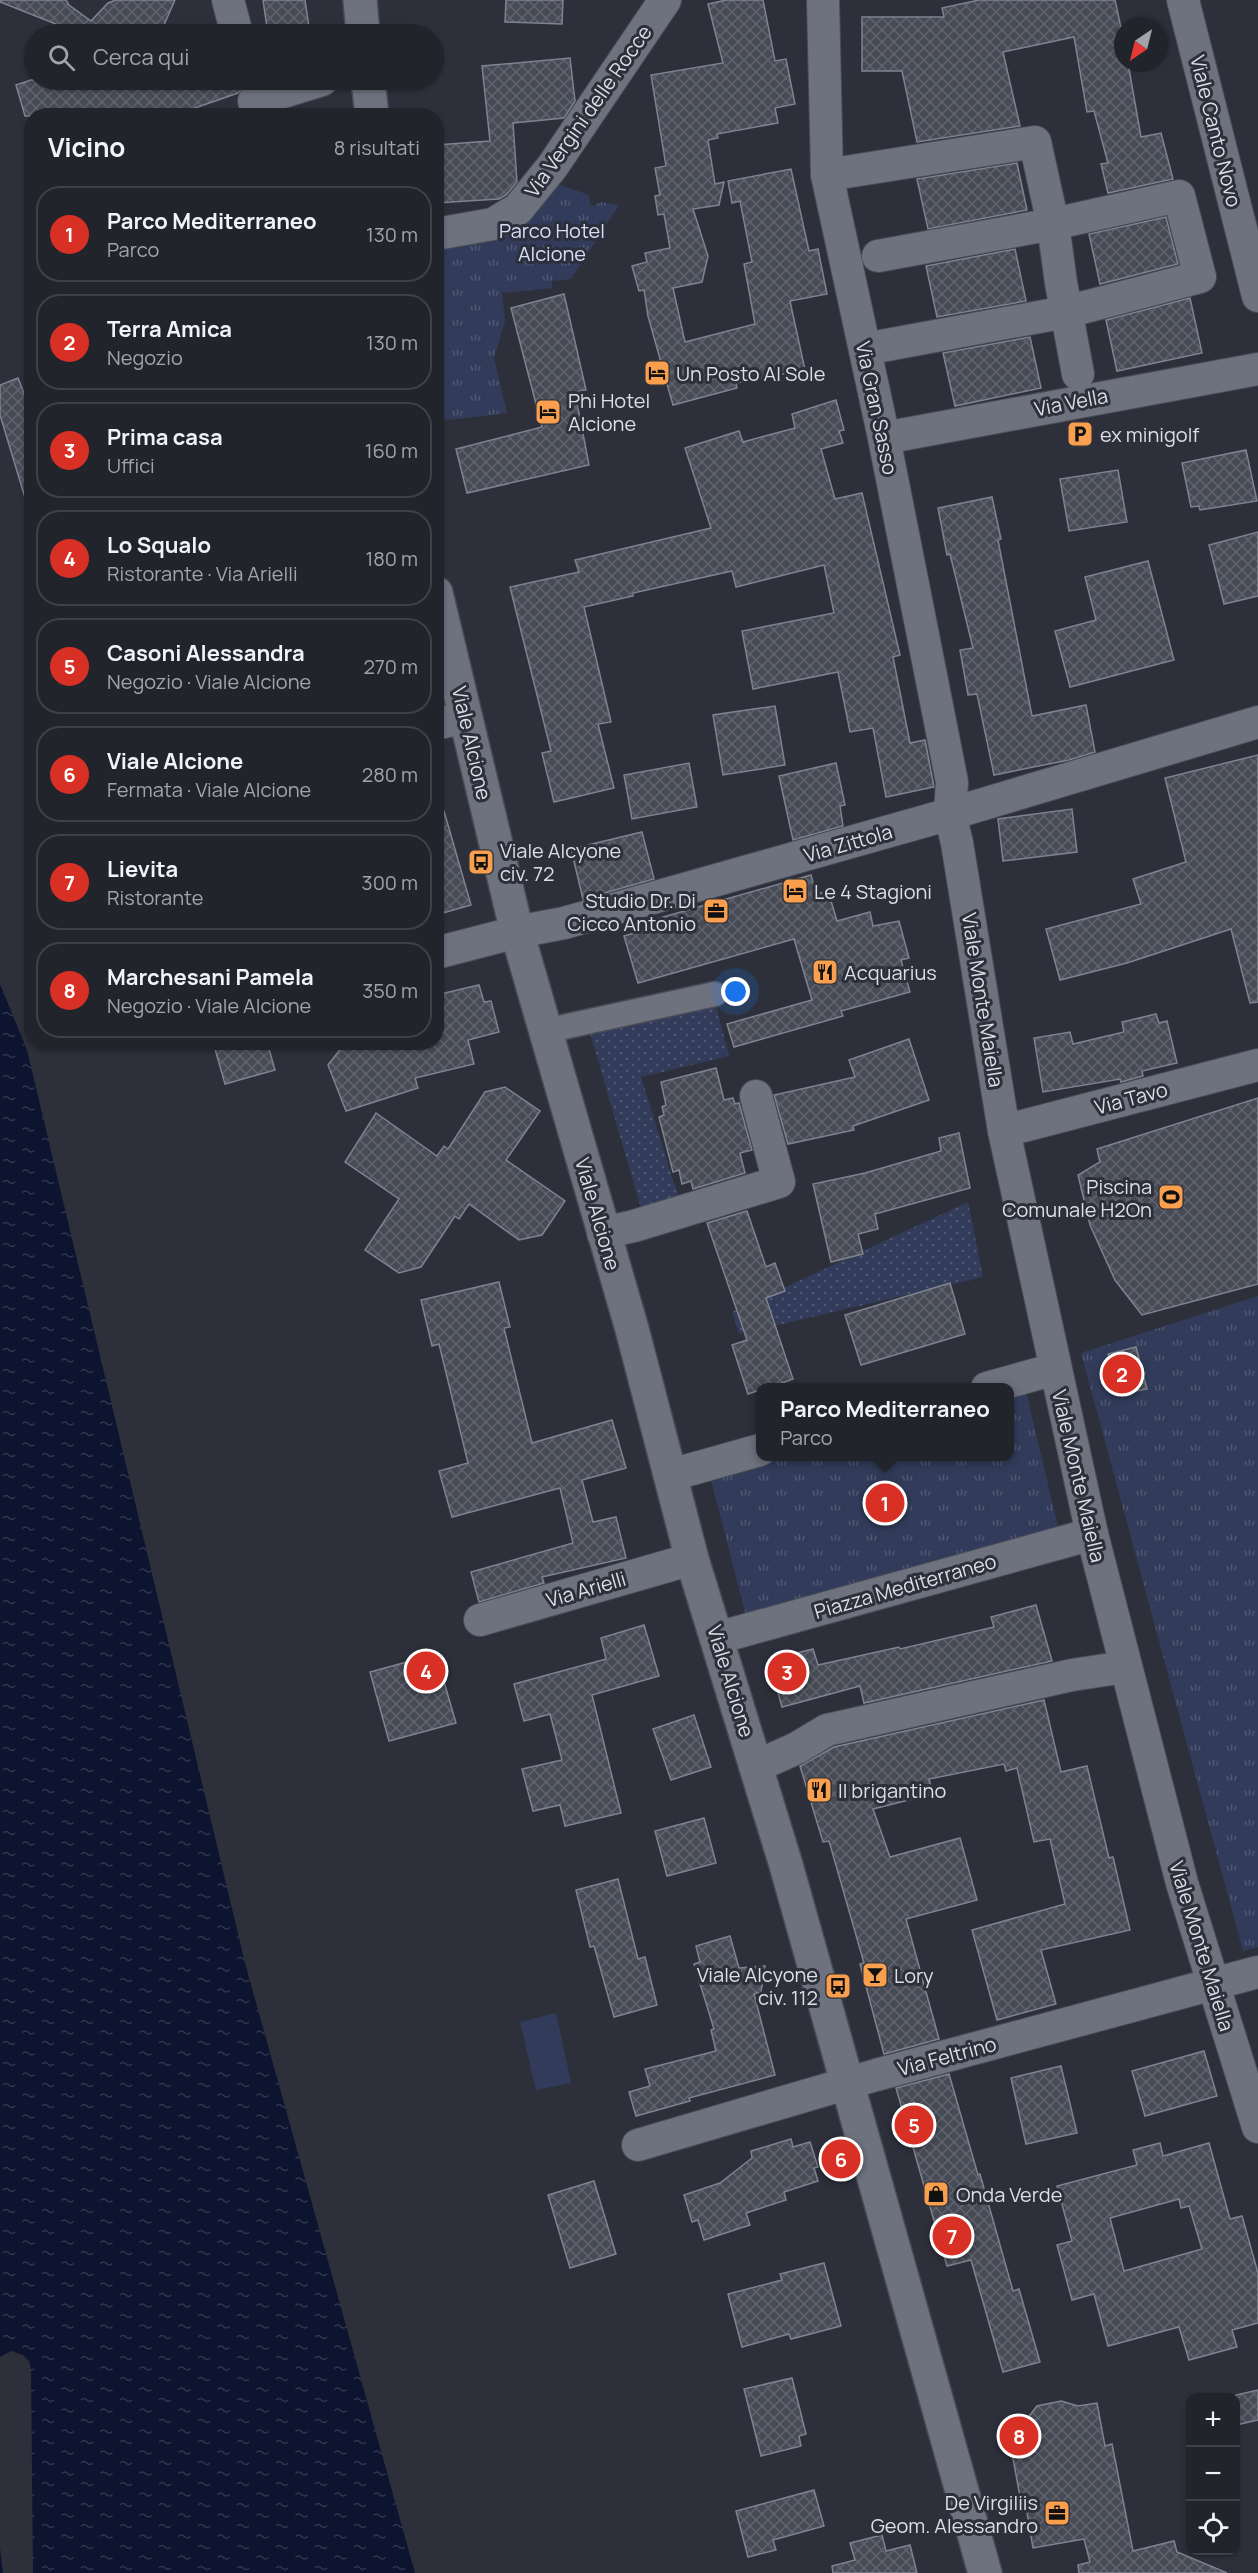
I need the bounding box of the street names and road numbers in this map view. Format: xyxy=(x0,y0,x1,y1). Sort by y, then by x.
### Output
street label: Via Vergini delle Rocce xyxy=(518,20,658,202)
street label: Viale Canto Novo xyxy=(1184,52,1248,210)
street label: Via Gran Sasso xyxy=(850,339,904,477)
street label: Via Vella xyxy=(1032,382,1110,422)
street label: Viale Alcione xyxy=(446,683,498,803)
street label: Via Zittola xyxy=(801,818,895,868)
street label: Viale Monte Maiella xyxy=(956,911,1010,1089)
street label: Via Tavo xyxy=(1092,1075,1171,1121)
street label: Viale Alcione xyxy=(569,1155,627,1273)
street label: Viale Monte Maiella xyxy=(1046,1387,1112,1565)
street label: Piazza Mediterraneo xyxy=(811,1547,999,1625)
street label: Via Arielli xyxy=(543,1565,629,1613)
street label: Viale Alcione xyxy=(701,1622,761,1740)
street label: Viale Monte Maiella xyxy=(1163,1858,1241,2034)
street label: Via Feltrino xyxy=(895,2030,999,2082)

